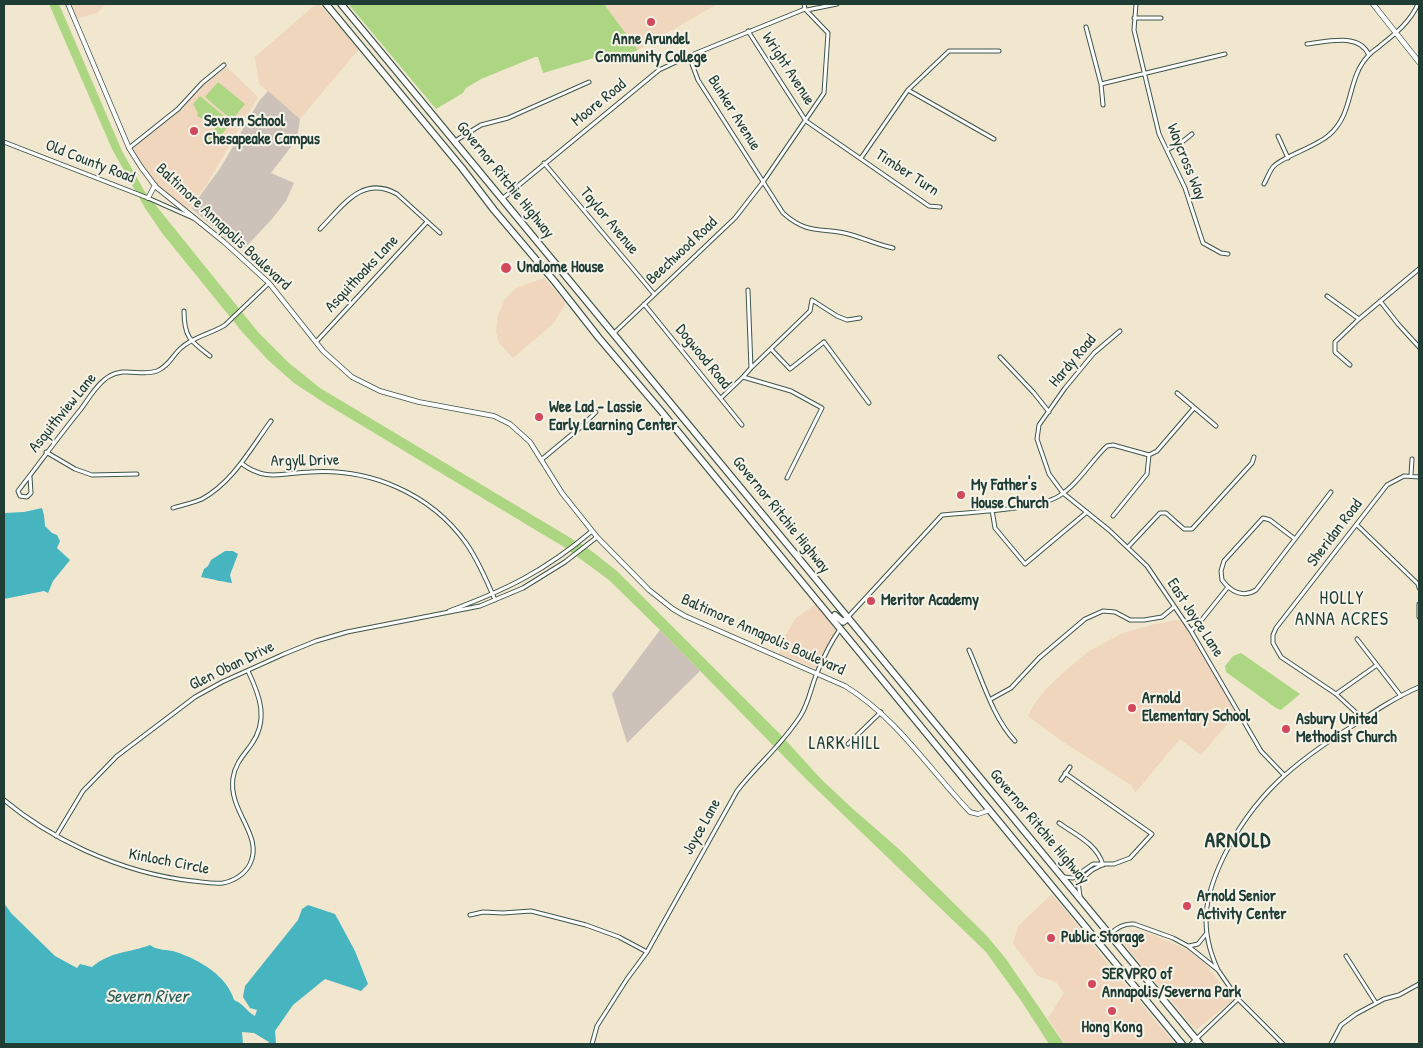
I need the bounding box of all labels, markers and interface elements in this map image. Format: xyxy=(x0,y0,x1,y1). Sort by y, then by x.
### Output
marker: Anne Arundel Community College xyxy=(645,16,657,28)
street label: Wright Avenue xyxy=(757,29,819,109)
place label: Anne Arundel Community College xyxy=(595,30,707,68)
street label: Bunker Avenue xyxy=(703,72,765,154)
street label: Moore Road xyxy=(568,75,630,131)
place label: Severn School Chesapeake Campus xyxy=(204,112,320,150)
street label: Governor Ritchie Highway xyxy=(452,118,558,242)
street label: Waycross Way xyxy=(1162,121,1210,203)
marker: Severn School Chesapeake Campus xyxy=(188,125,200,137)
street label: Old County Road xyxy=(43,136,137,188)
street label: Timber Turn xyxy=(872,145,942,201)
street label: Baltimore Annapolis Boulevard xyxy=(152,159,294,295)
street label: Taylor Avenue xyxy=(575,184,643,258)
street label: Beechwood Road xyxy=(642,213,722,289)
street label: Asquithoaks Lane xyxy=(321,231,403,317)
place label: Unalome House xyxy=(517,258,604,278)
marker: Unalome House xyxy=(499,261,513,275)
street label: Dogwood Road xyxy=(671,321,735,393)
street label: Hardy Road xyxy=(1045,331,1101,391)
street label: Asquithview Lane xyxy=(25,369,101,457)
place label: Wee Lad - Lassie Early Learning Center xyxy=(549,398,677,436)
marker: Wee Lad - Lassie Early Learning Center xyxy=(533,411,545,423)
street label: Argyll Drive xyxy=(271,451,339,471)
street label: Governor Ritchie Highway xyxy=(728,453,834,577)
place label: My Father's House Church xyxy=(971,476,1049,514)
marker: My Father's House Church xyxy=(955,489,967,501)
street label: Sheridan Road xyxy=(1303,495,1367,571)
street label: East Joyce Lane xyxy=(1162,575,1228,661)
district label: HOLLY ANNA ACRES xyxy=(1294,588,1390,630)
street label: Baltimore Annapolis Boulevard xyxy=(678,590,848,680)
place label: Meritor Academy xyxy=(881,591,979,611)
marker: Meritor Academy xyxy=(865,595,877,607)
street label: Glen Oban Drive xyxy=(186,637,278,695)
place label: Arnold Elementary School xyxy=(1142,689,1250,727)
marker: Arnold Elementary School xyxy=(1126,702,1138,714)
place label: Asbury United Methodist Church xyxy=(1296,710,1397,748)
marker: Asbury United Methodist Church xyxy=(1280,723,1292,735)
district label: LARK HILL xyxy=(808,733,882,755)
street label: Governor Ritchie Highway xyxy=(985,765,1093,889)
street label: Joyce Lane xyxy=(679,796,725,858)
district label: ARNOLD xyxy=(1204,828,1272,854)
street label: Kinloch Circle xyxy=(127,845,211,879)
place label: Arnold Senior Activity Center xyxy=(1197,887,1286,925)
marker: Arnold Senior Activity Center xyxy=(1181,900,1193,912)
place label: Public Storage xyxy=(1061,928,1145,948)
marker: Public Storage xyxy=(1045,932,1057,944)
place label: SERVPRO of Annapolis/Severna Park xyxy=(1102,965,1241,1003)
marker: SERVPRO of Annapolis/Severna Park xyxy=(1086,978,1098,990)
water label: Severn River xyxy=(106,986,188,1008)
marker: Hong Kong xyxy=(1106,1005,1118,1017)
place label: Hong Kong xyxy=(1081,1018,1143,1038)

